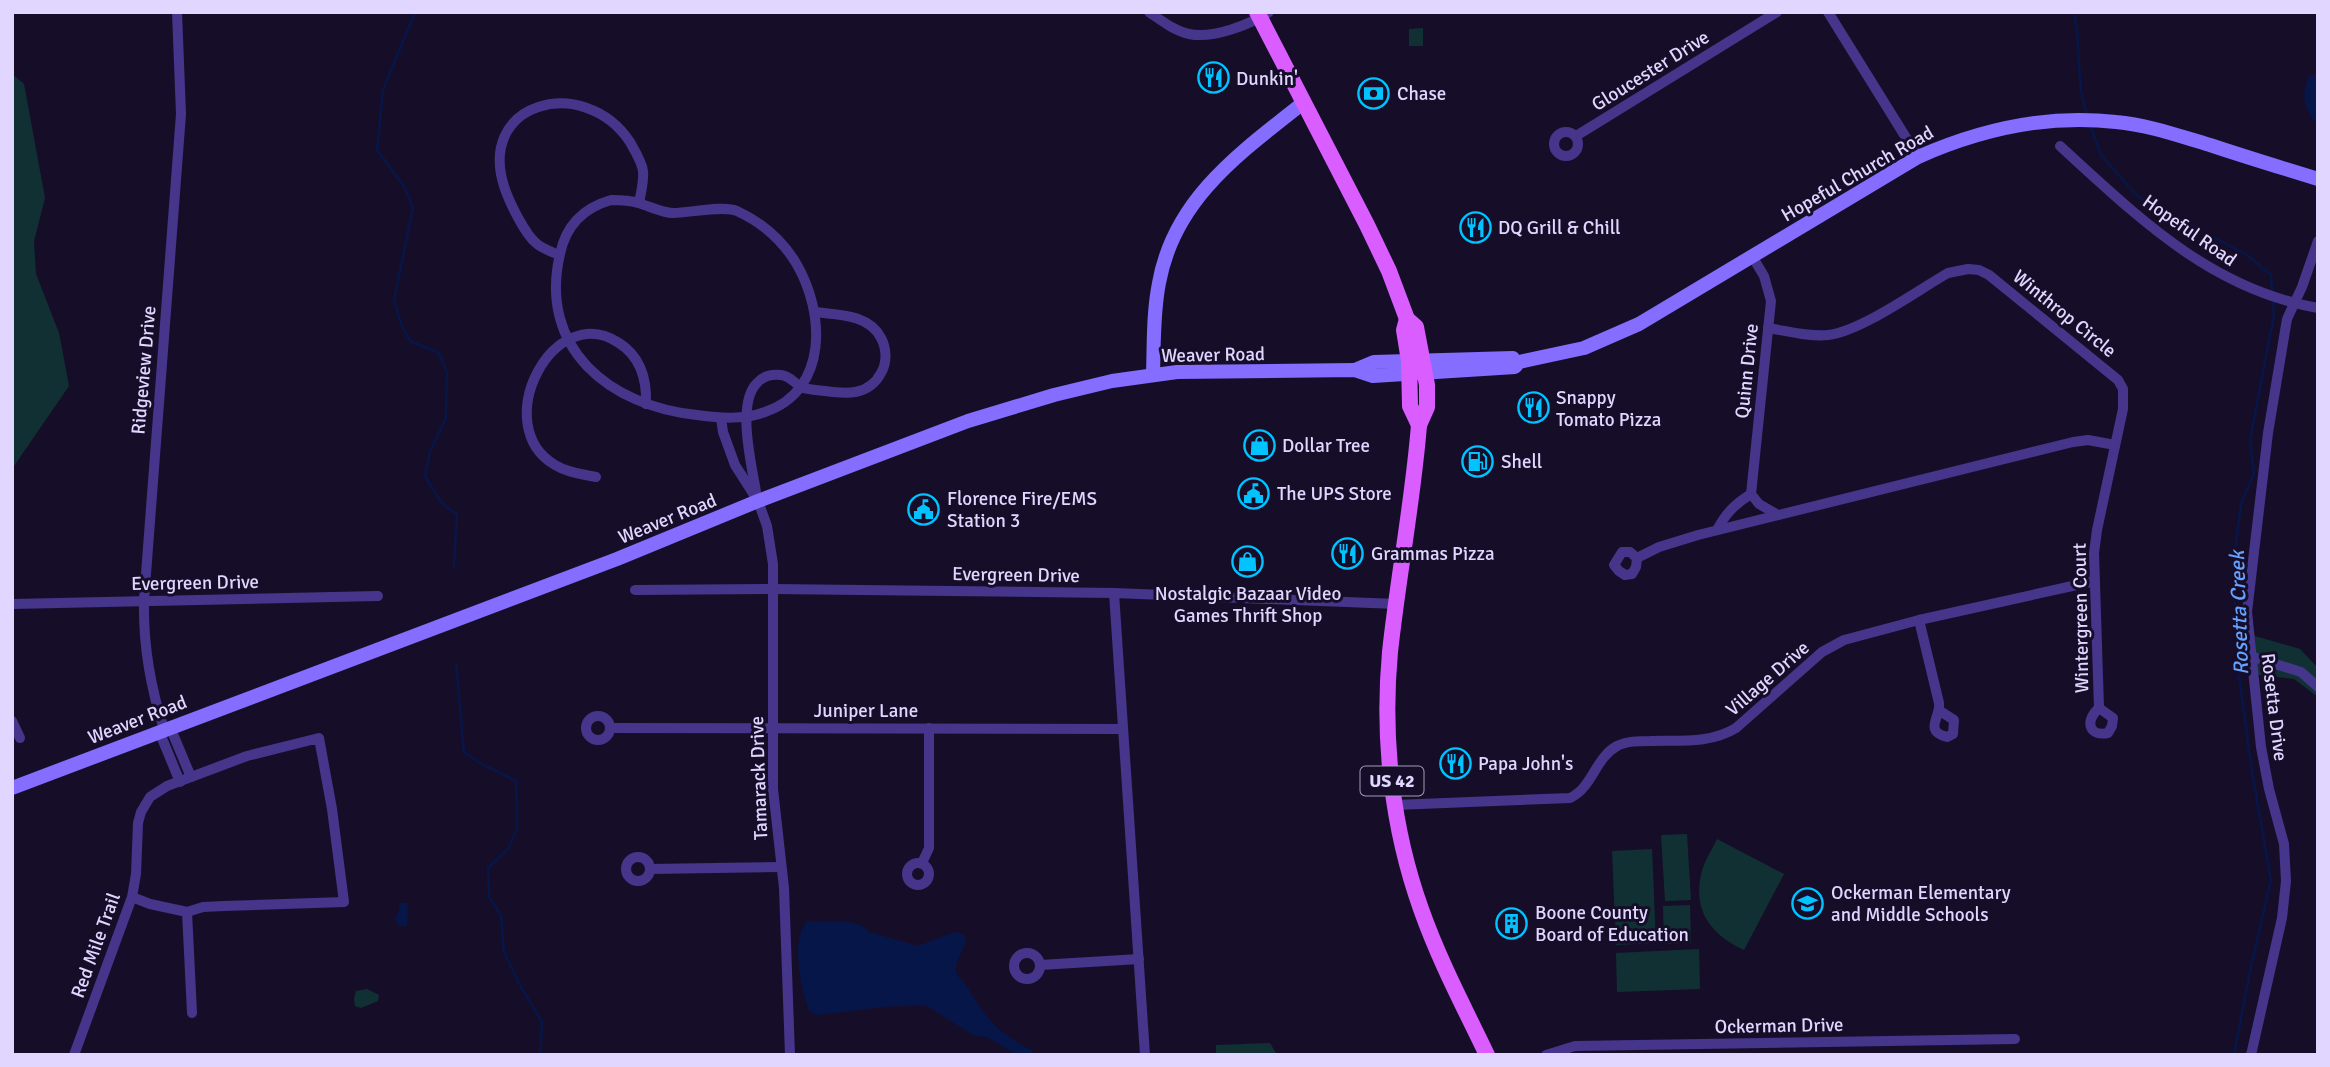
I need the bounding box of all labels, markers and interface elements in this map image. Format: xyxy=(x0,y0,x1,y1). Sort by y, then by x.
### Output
street label: Gloucester Drive xyxy=(1587,25,1714,117)
restaurant icon: Dunkin' xyxy=(1196,61,1230,95)
place label: Dunkin' xyxy=(1236,67,1298,91)
bank icon: Chase xyxy=(1357,76,1391,110)
place label: Chase xyxy=(1397,82,1446,106)
street label: Hopeful Church Road xyxy=(1777,121,1938,227)
street label: Hopeful Road xyxy=(2138,190,2241,272)
restaurant icon: DQ Grill & Chill xyxy=(1458,210,1492,244)
place label: DQ Grill & Chill xyxy=(1498,216,1621,240)
street label: Winthrop Circle xyxy=(2008,265,2121,363)
street label: Ridgeview Drive xyxy=(126,305,162,435)
street label: Quinn Drive xyxy=(1730,322,1764,420)
street label: Weaver Road xyxy=(1161,342,1265,368)
place label: Snappy Tomato Pizza xyxy=(1556,386,1661,432)
restaurant icon: Snappy Tomato Pizza xyxy=(1516,391,1550,425)
shop icon: Dollar Tree xyxy=(1242,428,1276,462)
place label: Dollar Tree xyxy=(1282,434,1370,458)
fuel station icon: Shell xyxy=(1461,444,1495,478)
place label: Shell xyxy=(1501,450,1542,474)
public building icon: The UPS Store xyxy=(1237,476,1271,510)
place label: The UPS Store xyxy=(1277,482,1392,506)
place label: Florence Fire/EMS Station 3 xyxy=(947,487,1097,533)
street label: Weaver Road xyxy=(615,488,720,550)
public building icon: Florence Fire/EMS Station 3 xyxy=(907,492,941,526)
restaurant icon: Grammas Pizza xyxy=(1331,536,1365,570)
place label: Grammas Pizza xyxy=(1371,542,1495,566)
street label: Wintergreen Court xyxy=(2068,542,2094,693)
shop icon: Nostalgic Bazaar Video Games Thrift Shop xyxy=(1231,545,1265,579)
water label: Rosetta Creek xyxy=(2224,548,2254,676)
street label: Evergreen Drive xyxy=(952,562,1080,588)
street label: Evergreen Drive xyxy=(131,570,259,596)
place label: Nostalgic Bazaar Video Games Thrift Shop xyxy=(1155,582,1341,628)
street label: Village Drive xyxy=(1721,636,1814,722)
street label: Rosetta Drive xyxy=(2255,652,2293,762)
street label: Weaver Road xyxy=(85,690,190,750)
street label: Juniper Lane xyxy=(814,699,918,723)
street label: Tamarack Drive xyxy=(745,716,773,840)
restaurant icon: Papa John's xyxy=(1438,746,1472,780)
place label: Papa John's xyxy=(1478,752,1573,776)
road number: US 42 xyxy=(1360,766,1424,796)
place label: Ockerman Elementary and Middle Schools xyxy=(1831,881,2011,927)
school or university icon: Ockerman Elementary and Middle Schools xyxy=(1791,886,1825,920)
street label: Red Mile Trail xyxy=(66,889,126,1001)
place label: Boone County Board of Education xyxy=(1535,901,1689,947)
building icon: Boone County Board of Education xyxy=(1495,906,1529,940)
street label: Ockerman Drive xyxy=(1714,1013,1844,1039)

